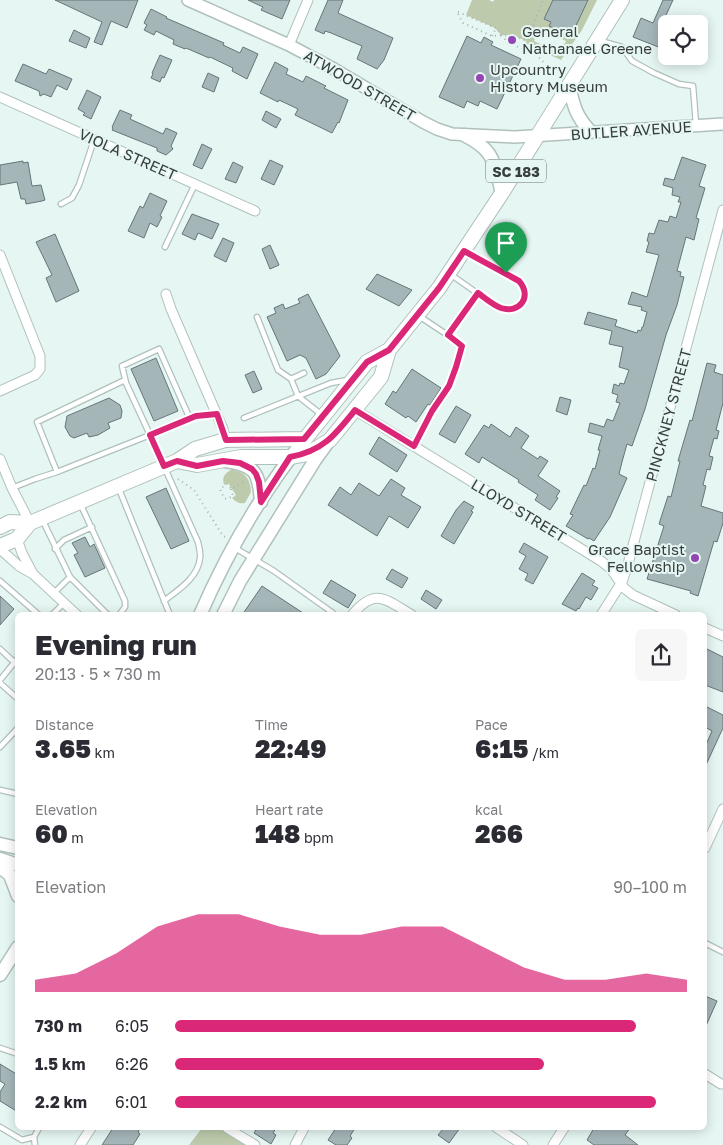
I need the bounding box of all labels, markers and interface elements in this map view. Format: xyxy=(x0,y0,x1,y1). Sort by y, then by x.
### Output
map controls xyxy=(658,15,708,65)
button: locate xyxy=(658,15,708,65)
place label: General Nathanael Greene xyxy=(522,22,652,57)
marker: General Nathanael Greene xyxy=(506,34,518,46)
street label: ATWOOD STREET xyxy=(301,46,419,124)
place label: Upcountry History Museum xyxy=(490,60,608,95)
marker: Upcountry History Museum xyxy=(474,72,486,84)
street label: BUTLER AVENUE xyxy=(570,117,692,143)
street label: VIOLA STREET xyxy=(76,124,180,184)
road number: SC 183 xyxy=(486,160,546,182)
pin xyxy=(485,222,527,273)
icon: arrive xyxy=(492,229,520,257)
street label: PINCKNEY STREET xyxy=(642,346,694,484)
street label: LLOYD STREET xyxy=(468,475,570,545)
place label: Grace Baptist Fellowship xyxy=(588,540,685,575)
marker: Grace Baptist Fellowship xyxy=(689,552,701,564)
text: Evening run xyxy=(35,628,197,661)
button: share xyxy=(635,629,687,681)
text: 20:13 · 5 × 730 m xyxy=(35,664,161,684)
text: Distance xyxy=(35,716,94,733)
text: Time xyxy=(255,716,288,733)
text: Pace xyxy=(475,716,508,733)
text: 3.65 xyxy=(35,733,91,764)
text: 22:49 xyxy=(255,733,326,764)
text: 6:15 xyxy=(475,733,528,764)
text: km xyxy=(91,744,115,761)
text: /km xyxy=(528,744,559,761)
text: Elevation xyxy=(35,801,97,818)
text: Heart rate xyxy=(255,801,323,818)
text: kcal xyxy=(475,801,503,818)
text: 60 xyxy=(35,818,68,849)
text: 148 xyxy=(255,818,300,849)
text: 266 xyxy=(475,818,523,849)
text: m xyxy=(68,829,84,846)
text: bpm xyxy=(300,829,334,846)
text: Elevation xyxy=(35,877,106,897)
text: 90–100 m xyxy=(613,877,687,897)
text: 730 m xyxy=(35,1016,82,1036)
text: 6:05 xyxy=(115,1016,149,1036)
text: 1.5 km xyxy=(35,1054,85,1074)
text: 6:26 xyxy=(115,1054,148,1074)
text: 2.2 km xyxy=(35,1092,87,1112)
text: 6:01 xyxy=(115,1092,147,1112)

